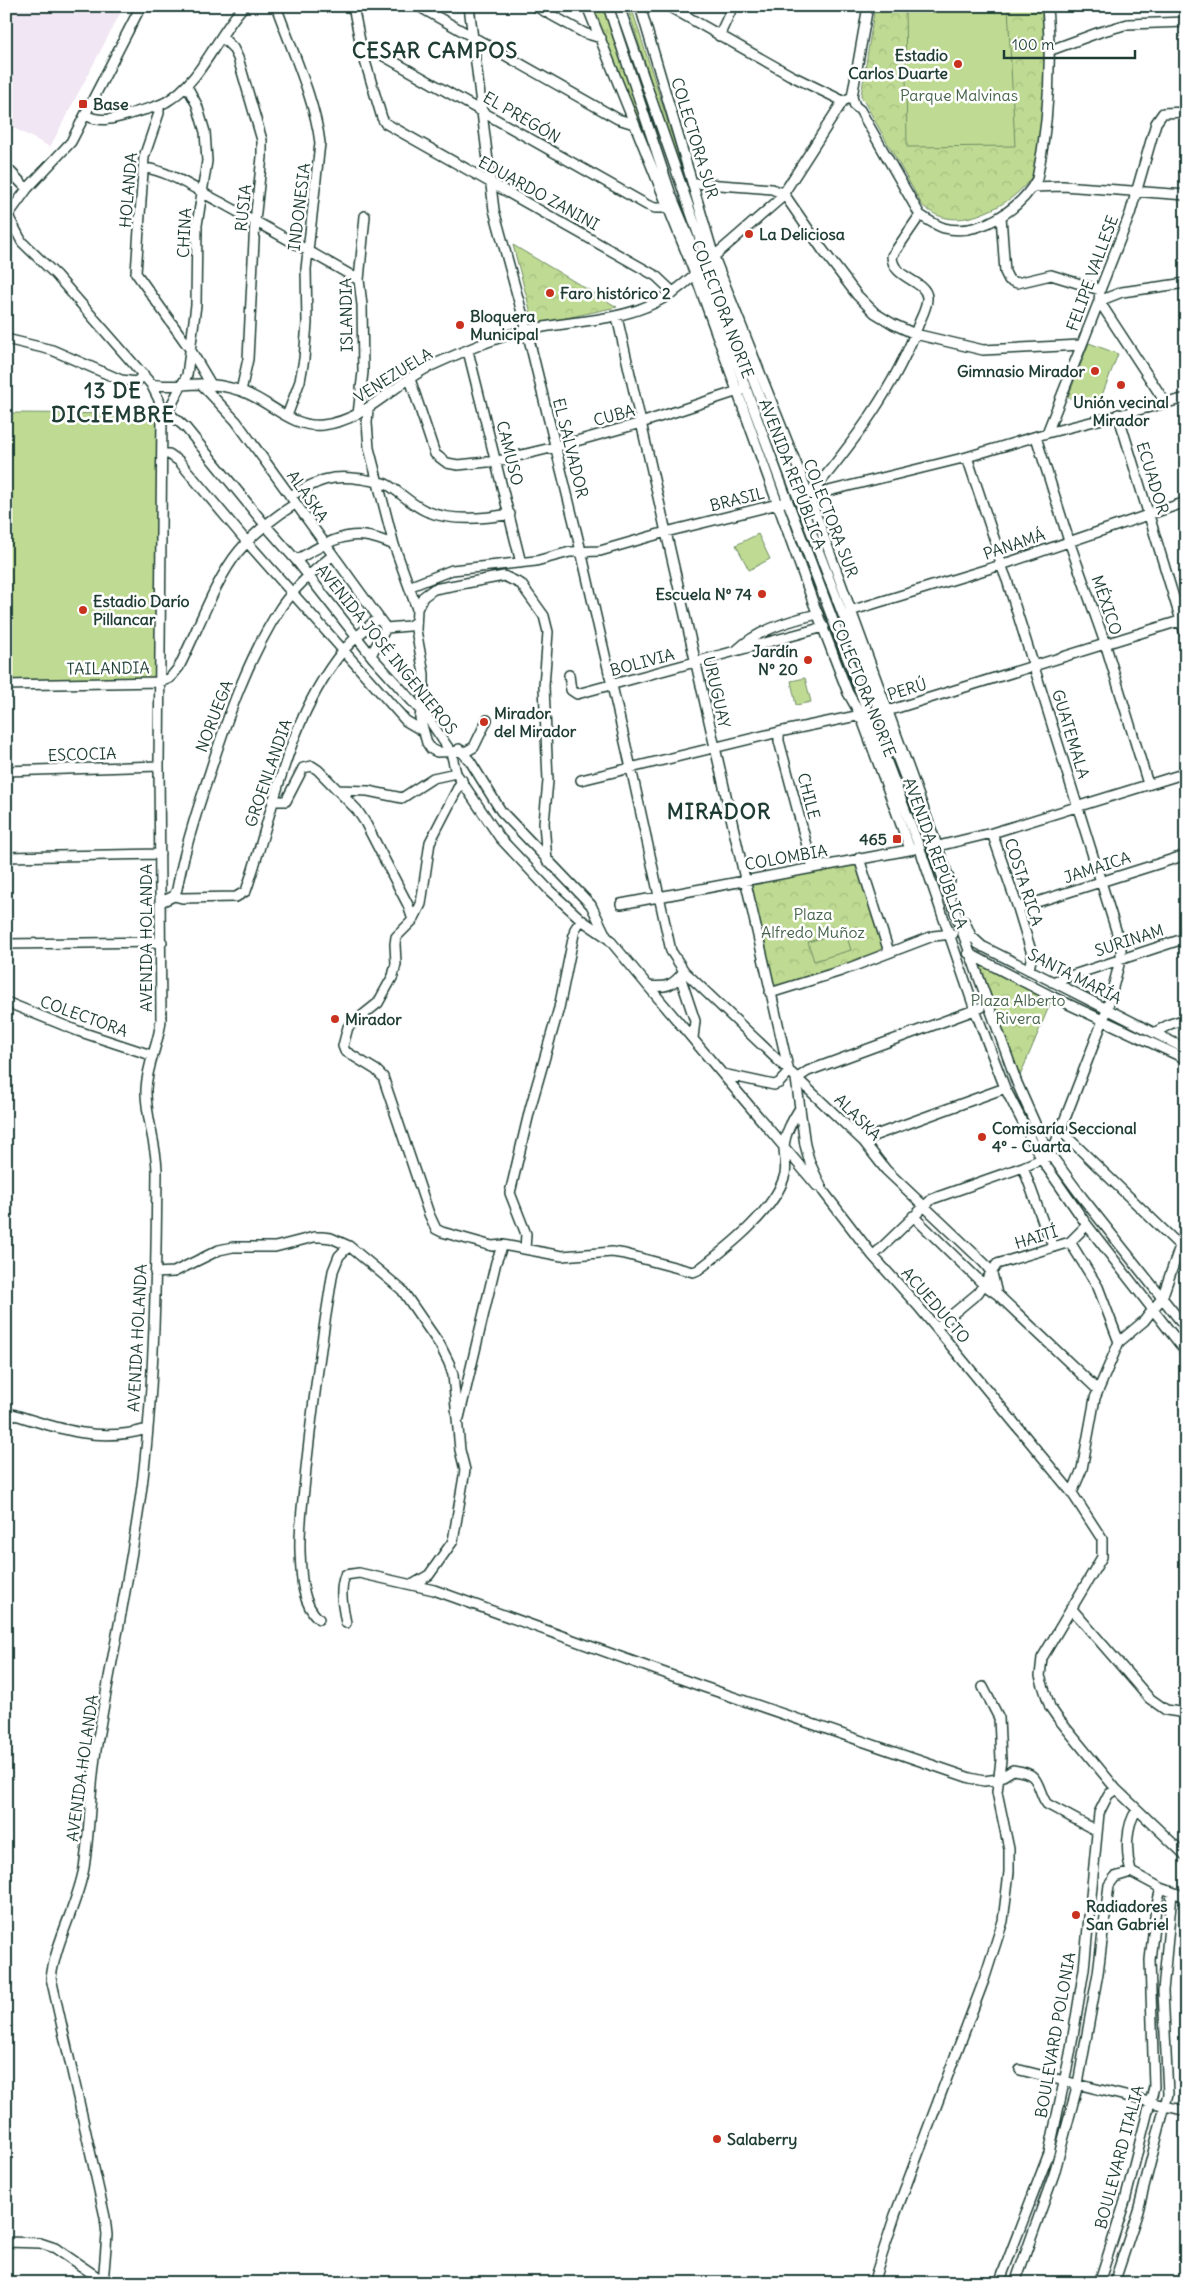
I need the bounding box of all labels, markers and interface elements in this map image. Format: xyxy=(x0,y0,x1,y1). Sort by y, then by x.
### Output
scale bar xyxy=(1004,28,1136,60)
text: 100 m xyxy=(1012,35,1054,54)
district label: CESAR CAMPOS xyxy=(352,37,518,64)
place label: Estadio Carlos Duarte xyxy=(848,45,948,83)
marker: Estadio Carlos Duarte xyxy=(952,58,964,70)
street label: COLECTORA SUR xyxy=(667,75,723,201)
park label: Parque Malvinas xyxy=(900,85,1018,105)
street label: EL PREGÓN xyxy=(480,87,564,147)
place label: Base xyxy=(93,94,129,114)
marker: Base xyxy=(77,98,89,110)
street label: HOLANDA xyxy=(115,152,141,228)
street label: EDUARDO ZANINI xyxy=(475,152,603,235)
street label: INDONESIA xyxy=(284,162,314,252)
street label: RUSIA xyxy=(231,183,255,233)
street label: CHINA xyxy=(173,207,195,259)
street label: FELIPE VALLESE xyxy=(1062,212,1122,334)
place label: La Deliciosa xyxy=(759,224,845,244)
marker: La Deliciosa xyxy=(743,228,755,240)
street label: COLECTORA NORTE xyxy=(687,237,759,381)
street label: ISLANDIA xyxy=(335,278,357,352)
place label: Faro histórico 2 xyxy=(560,283,671,303)
marker: Faro histórico 2 xyxy=(544,287,556,299)
place label: Bloquera Municipal xyxy=(470,306,539,345)
marker: Bloquera Municipal xyxy=(454,319,466,331)
street label: VENEZUELA xyxy=(350,343,436,407)
place label: Gimnasio Mirador xyxy=(957,361,1085,381)
marker: Gimnasio Mirador xyxy=(1089,365,1101,377)
district label: 13 DE DICIEMBRE xyxy=(51,377,175,428)
marker: Unión vecinal Mirador xyxy=(1115,379,1127,391)
place label: Unión vecinal Mirador xyxy=(1073,392,1169,430)
street label: EL SALVADOR xyxy=(549,396,593,500)
street label: AVENIDA REPÚBLICA xyxy=(755,396,831,552)
street label: CUBA xyxy=(591,400,637,430)
street label: CAMUSO xyxy=(492,419,528,487)
street label: ECUADOR xyxy=(1133,439,1173,517)
street label: COLECTORA SUR xyxy=(799,456,863,580)
street label: ALASKA xyxy=(283,466,333,526)
street label: BRASIL xyxy=(708,483,767,515)
street label: PANAMÁ xyxy=(980,524,1048,564)
street label: AVENIDA JOSÉ INGENIEROS xyxy=(312,560,462,738)
street label: MÉXICO xyxy=(1087,573,1127,637)
place label: Escuela Nº 74 xyxy=(655,584,752,604)
marker: Escuela Nº 74 xyxy=(756,588,768,600)
place label: Estadio Darío Pillancar xyxy=(93,591,190,629)
marker: Estadio Darío Pillancar xyxy=(77,604,89,616)
street label: COLECTORA NORTE xyxy=(827,616,901,760)
place label: Jardín Nº 20 xyxy=(752,641,798,679)
street label: BOLIVIA xyxy=(608,644,676,680)
street label: URUGUAY xyxy=(699,654,735,730)
marker: Jardín Nº 20 xyxy=(802,654,814,666)
street label: TAILANDIA xyxy=(66,657,150,679)
street label: PERÚ xyxy=(885,674,929,704)
street label: NORUEGA xyxy=(191,677,237,755)
street label: GUATEMALA xyxy=(1048,687,1094,781)
place label: Mirador del Mirador xyxy=(494,703,577,741)
street label: GROENLANDIA xyxy=(240,716,296,830)
marker: Mirador del Mirador xyxy=(478,716,490,728)
street label: ESCOCIA xyxy=(47,743,117,765)
street label: CHILE xyxy=(793,771,825,821)
street label: AVENIDA REPÚBLICA xyxy=(899,775,973,931)
district label: MIRADOR xyxy=(667,798,771,825)
place label: 465 xyxy=(859,829,887,849)
marker: 465 xyxy=(891,833,903,845)
street label: COSTA RICA xyxy=(1000,836,1048,928)
street label: COLOMBIA xyxy=(743,840,829,874)
street label: JAMAICA xyxy=(1061,847,1133,887)
street label: AVENIDA HOLANDA xyxy=(136,864,156,1012)
park label: Plaza Alfredo Muñoz xyxy=(761,904,865,942)
street label: SURINAM xyxy=(1092,919,1166,961)
street label: SANTA MARÍA xyxy=(1025,944,1125,1008)
park label: Plaza Alberto Rivera xyxy=(970,990,1066,1028)
street label: COLECTORA xyxy=(37,991,131,1041)
place label: Mirador xyxy=(345,1009,402,1029)
marker: Mirador xyxy=(329,1013,341,1025)
street label: ALASKA xyxy=(830,1089,886,1145)
place label: Comisaría Seccional 4º - Cuarta xyxy=(992,1118,1137,1156)
marker: Comisaría Seccional 4º - Cuarta xyxy=(976,1131,988,1143)
street label: HAITÍ xyxy=(1012,1221,1060,1253)
street label: AVENIDA HOLANDA xyxy=(123,1263,151,1413)
street label: ACUEDUCTO xyxy=(898,1263,974,1347)
street label: AVENIDA HOLANDA xyxy=(62,1693,102,1843)
place label: Radiadores San Gabriel xyxy=(1086,1896,1169,1934)
marker: Radiadores San Gabriel xyxy=(1070,1909,1082,1921)
street label: BOULEVARD POLONIA xyxy=(1031,1951,1079,2119)
street label: BOULEVARD ITALIA xyxy=(1090,2083,1148,2231)
place label: Salaberry xyxy=(727,2129,797,2150)
marker: Salaberry xyxy=(711,2133,723,2145)

